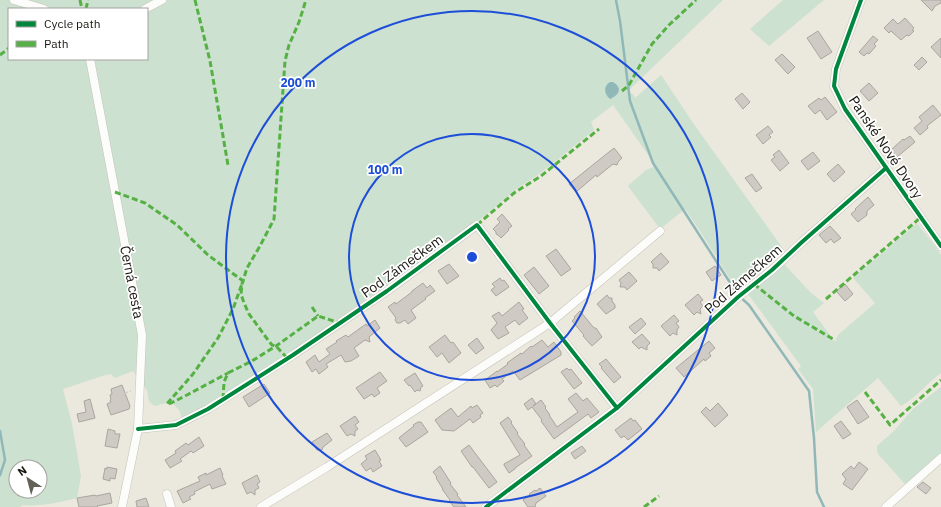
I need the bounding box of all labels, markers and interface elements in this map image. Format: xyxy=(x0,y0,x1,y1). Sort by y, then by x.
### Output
legend xyxy=(8,8,148,60)
text: Cycle path xyxy=(44,16,101,31)
text: Path xyxy=(44,36,69,51)
text: 200 m xyxy=(280,75,316,90)
street label: Panské Nové Dvory xyxy=(845,92,927,202)
text: 100 m xyxy=(367,162,403,177)
street label: Pod Zámečkem xyxy=(357,230,447,302)
street label: Pod Zámečkem xyxy=(700,240,786,318)
street label: Černá cesta xyxy=(116,244,149,321)
centre of rings xyxy=(465,250,479,264)
north arrow xyxy=(8,459,48,499)
text: N xyxy=(15,463,29,479)

